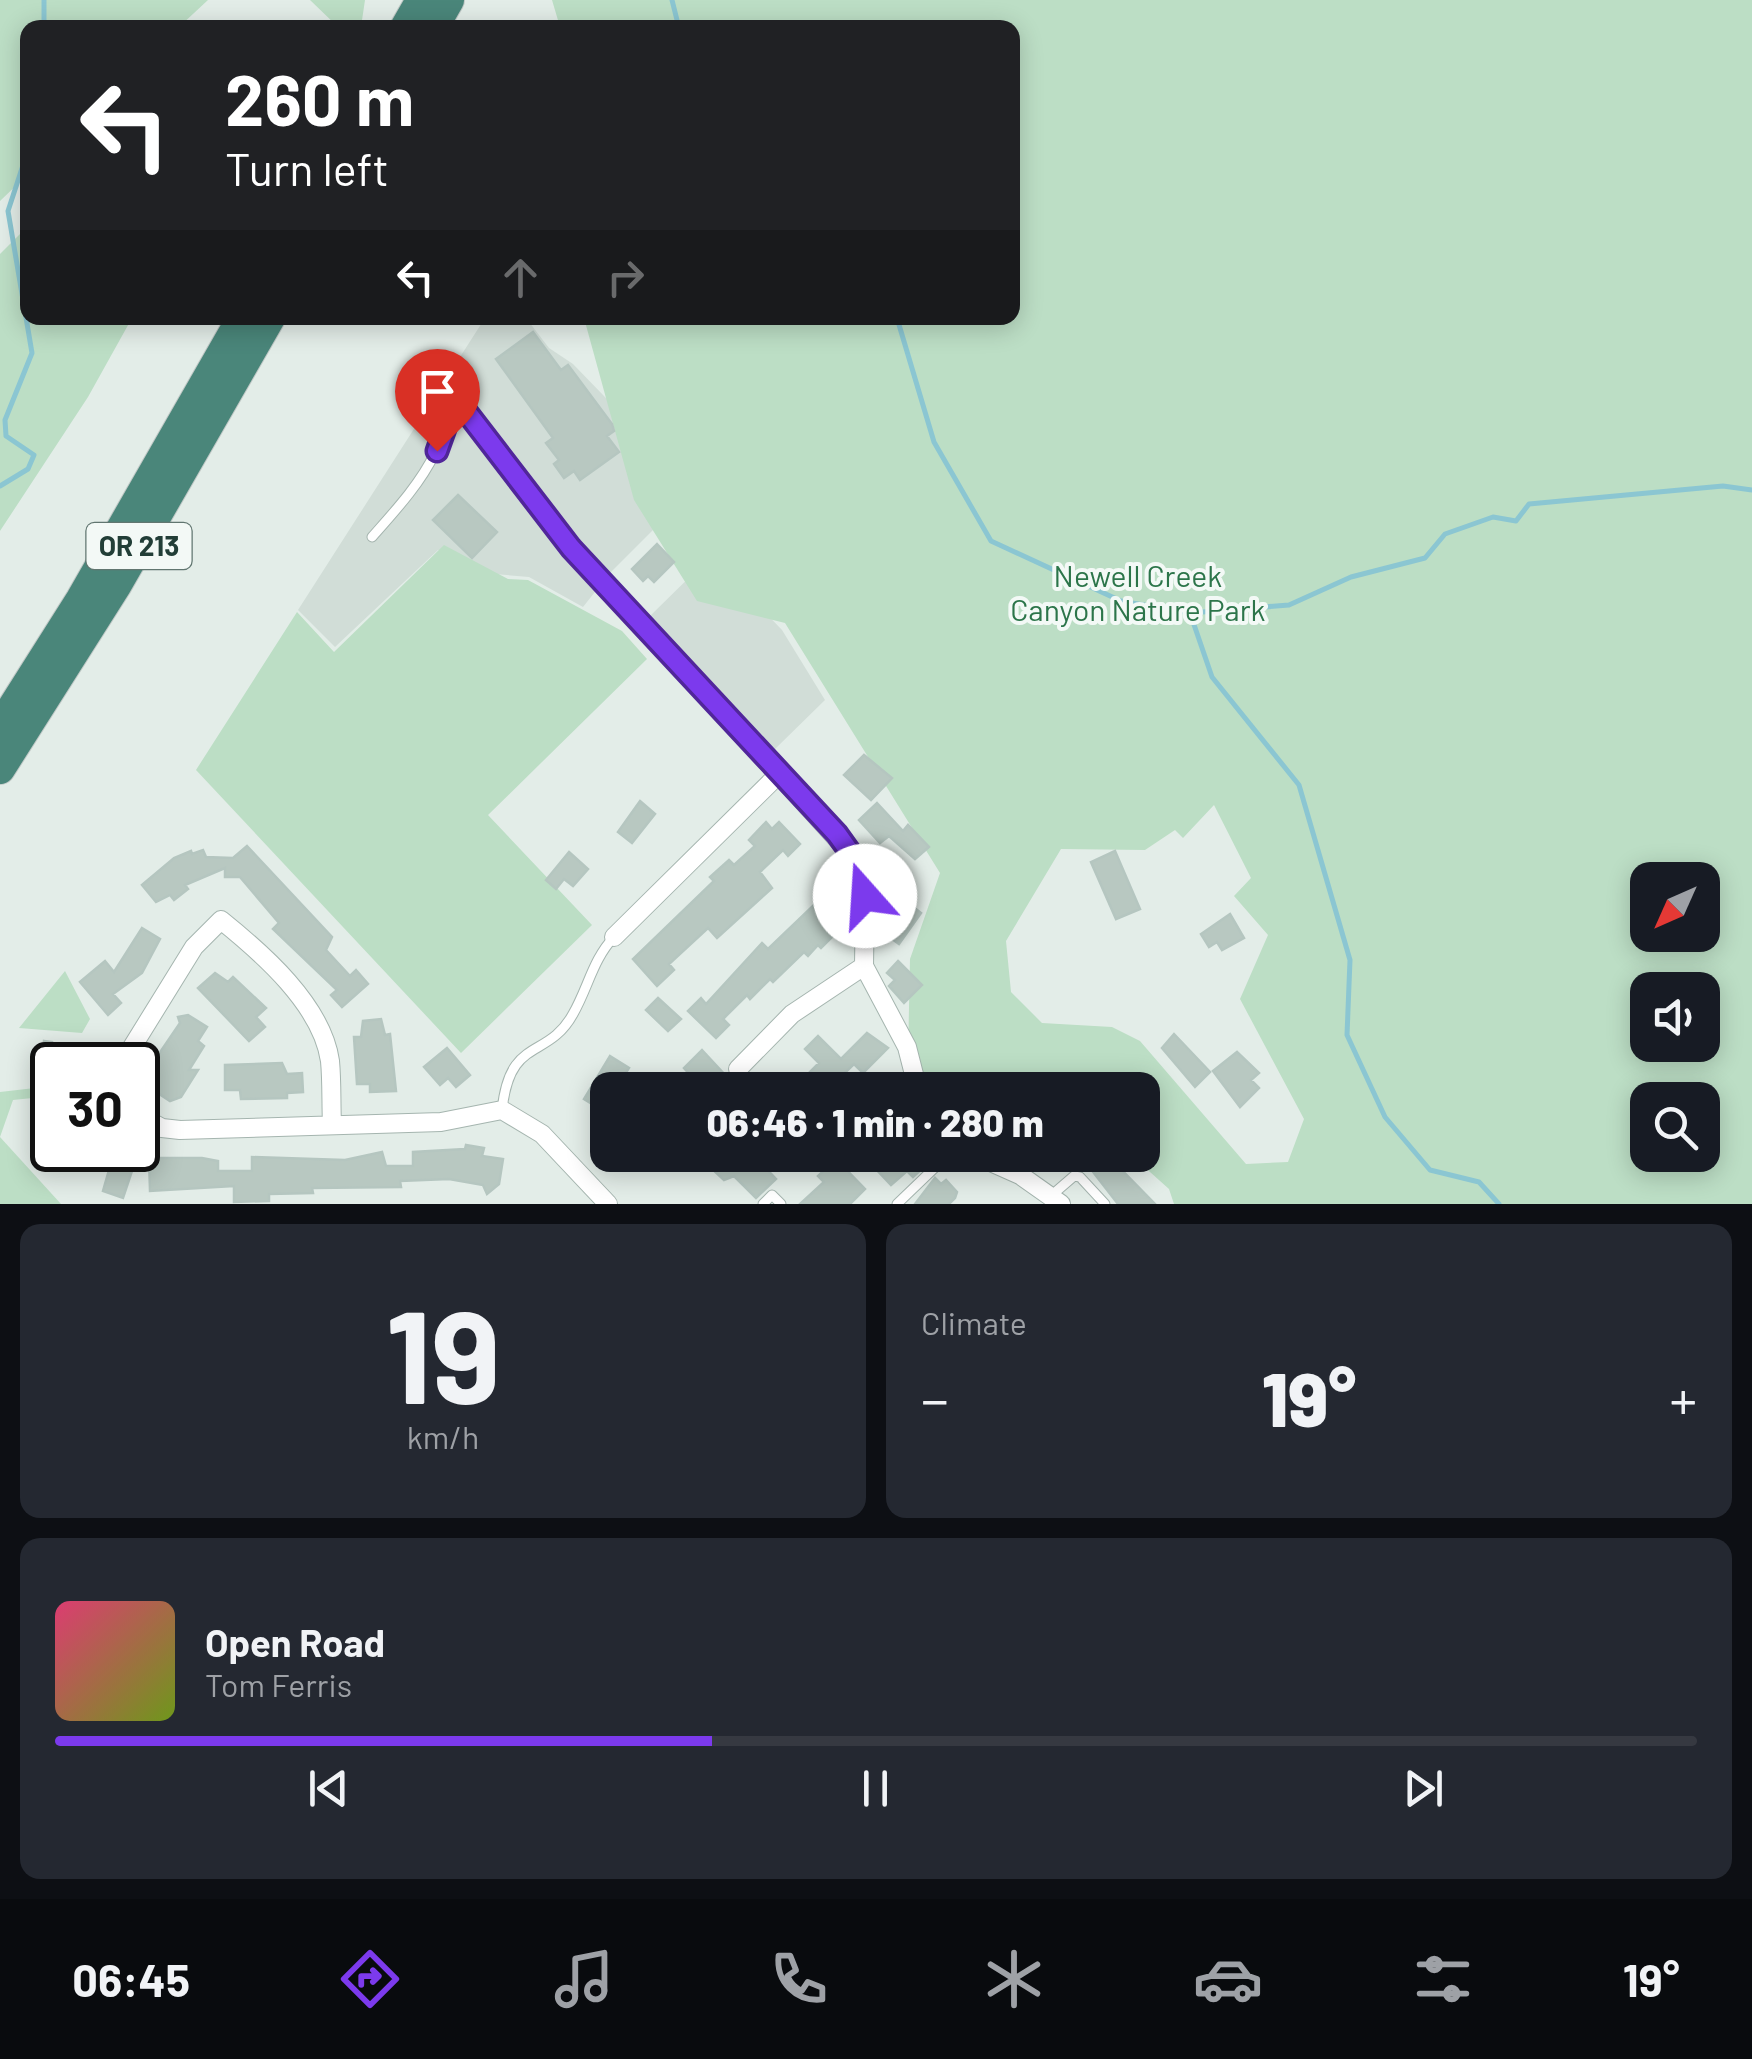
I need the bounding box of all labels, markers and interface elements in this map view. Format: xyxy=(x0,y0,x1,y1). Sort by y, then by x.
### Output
text: 260 m xyxy=(225,56,414,140)
icon: left xyxy=(60,60,190,190)
text: Turn left xyxy=(225,141,389,195)
icon: left xyxy=(388,250,443,305)
icon: ahead xyxy=(493,250,548,305)
icon: right xyxy=(598,250,653,305)
pin xyxy=(395,349,480,452)
icon: arrive xyxy=(410,364,465,419)
road number: OR 213 xyxy=(86,523,192,569)
park label: Newell Creek Canyon Nature Park xyxy=(1010,557,1266,627)
position arrow xyxy=(813,844,917,948)
north arrow xyxy=(1630,862,1720,952)
map controls xyxy=(1630,862,1720,1172)
button: sound xyxy=(1630,972,1720,1062)
speed limit sign: 30 xyxy=(30,1042,160,1172)
button: search xyxy=(1630,1082,1720,1172)
text: 06:46 · 1 min · 280 m xyxy=(706,1099,1044,1145)
text: 19 xyxy=(385,1274,501,1430)
text: Climate xyxy=(921,1303,1027,1341)
text: 19° xyxy=(1262,1352,1356,1442)
text: − xyxy=(921,1365,949,1431)
text: + xyxy=(1669,1365,1697,1431)
text: km/h xyxy=(407,1417,479,1455)
text: Open Road xyxy=(205,1619,385,1665)
text: Tom Ferris xyxy=(205,1665,352,1703)
icon: previous xyxy=(301,1761,356,1816)
icon: pause xyxy=(848,1761,903,1816)
icon: next xyxy=(1396,1761,1451,1816)
icon: directions xyxy=(335,1944,405,2014)
icon: music xyxy=(549,1944,619,2014)
icon: phone xyxy=(764,1944,834,2014)
icon: climate xyxy=(979,1944,1049,2014)
icon: car xyxy=(1193,1944,1263,2014)
icon: filters xyxy=(1408,1944,1478,2014)
text: 06:45 xyxy=(72,1952,190,2006)
text: 19° xyxy=(1623,1952,1680,2006)

